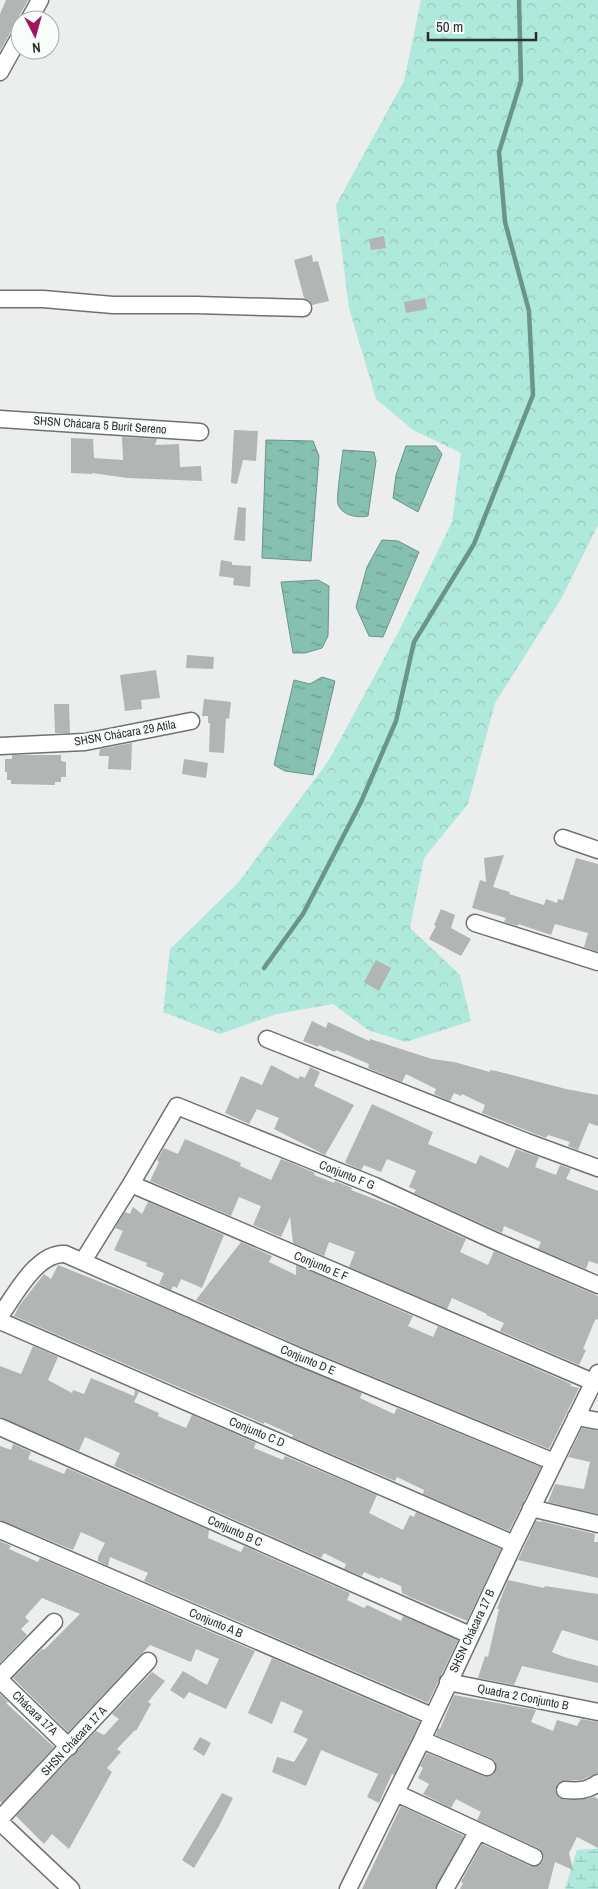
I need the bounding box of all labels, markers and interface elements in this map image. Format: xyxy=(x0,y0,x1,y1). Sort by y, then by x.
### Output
north arrow xyxy=(10,10,60,60)
scale bar xyxy=(428,10,536,42)
text: 50 m xyxy=(436,16,463,37)
text: N xyxy=(31,39,41,57)
street label: SHSN Chácara 5 Burit Sereno xyxy=(33,412,167,438)
street label: SHSN Chácara 29 Atila xyxy=(73,716,178,750)
street label: Conjunto F G xyxy=(317,1157,377,1193)
street label: Conjunto E F xyxy=(291,1247,351,1285)
street label: Conjunto D E xyxy=(278,1341,338,1379)
street label: Conjunto C D xyxy=(227,1413,287,1451)
street label: Conjunto B C xyxy=(205,1512,265,1550)
street label: SHSN Chácara 17 B xyxy=(446,1586,499,1675)
street label: Conjunto A B xyxy=(187,1605,246,1642)
street label: Quadra 2 Conjunto B xyxy=(476,1680,570,1714)
street label: Chácara 17A xyxy=(9,1687,62,1739)
street label: SHSN Chácara 17 A xyxy=(38,1702,111,1779)

